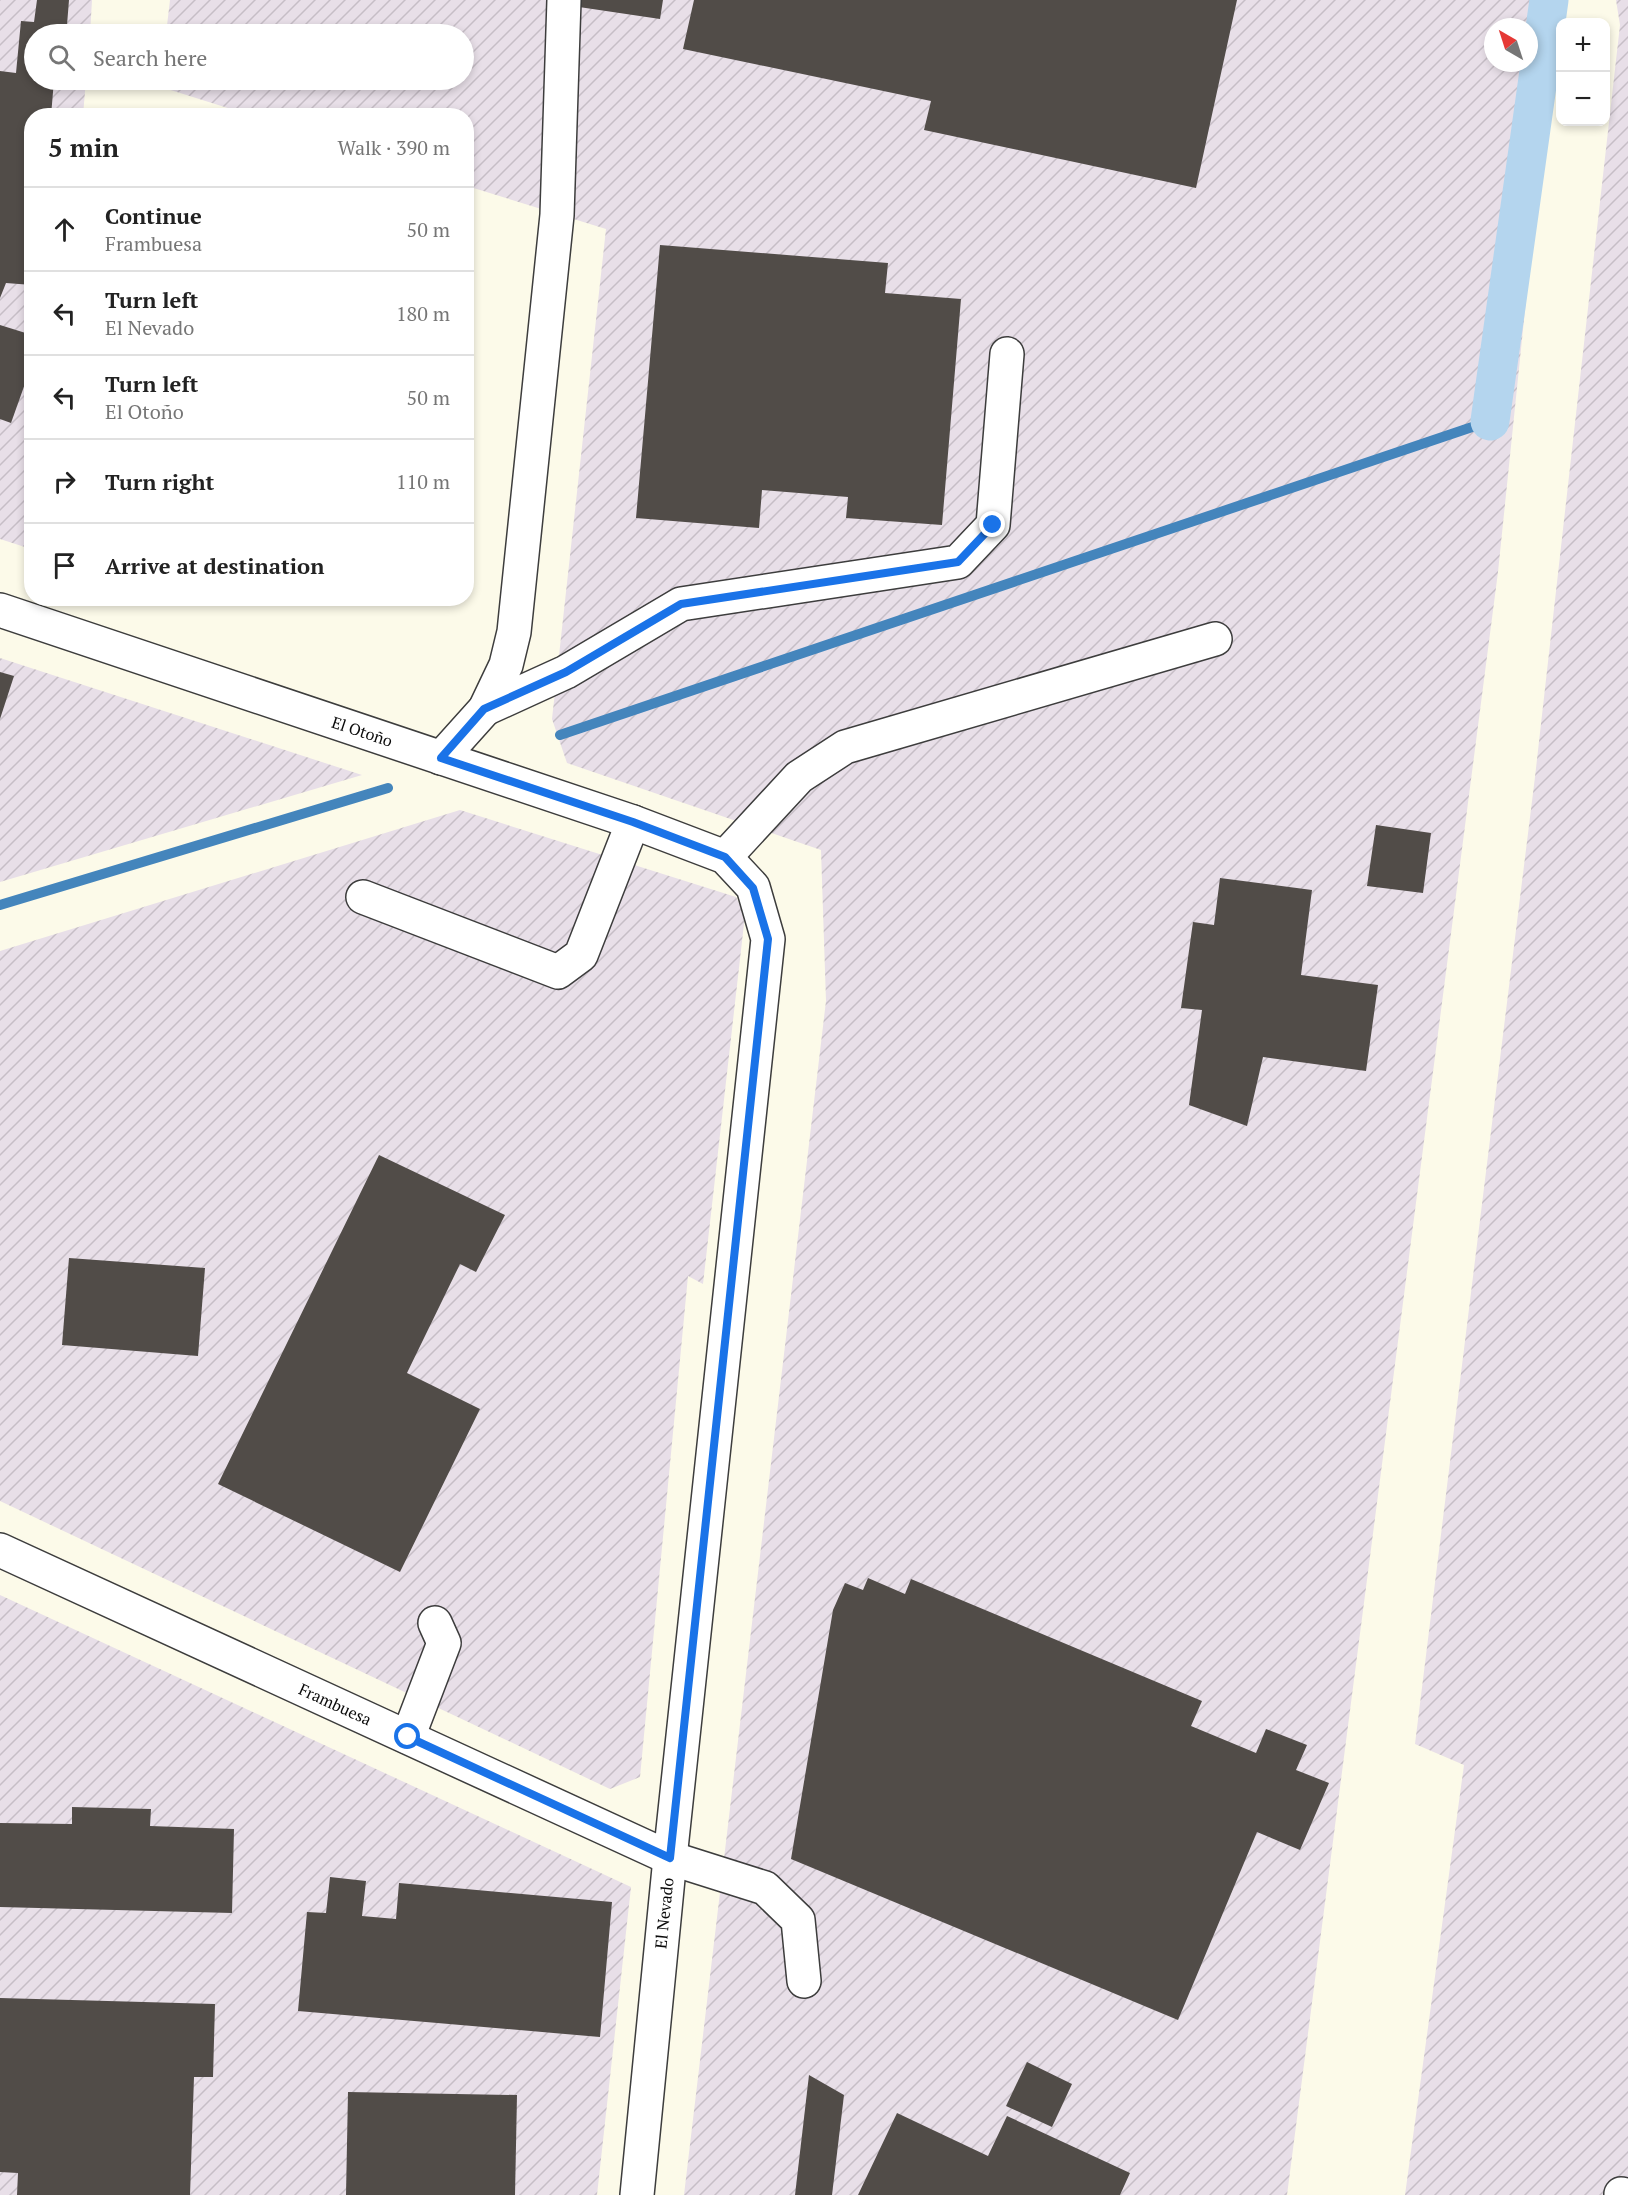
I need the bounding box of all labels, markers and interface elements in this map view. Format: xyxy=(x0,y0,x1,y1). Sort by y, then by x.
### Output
north arrow xyxy=(1484,18,1538,72)
map controls xyxy=(1556,18,1610,126)
button: + xyxy=(1556,18,1610,72)
search box xyxy=(24,24,474,90)
icon: search xyxy=(45,41,78,74)
text: Search here xyxy=(93,43,207,72)
button: − xyxy=(1556,72,1610,126)
text: 5 min xyxy=(48,130,119,164)
text: Walk · 390 m xyxy=(338,134,450,161)
text: Continue xyxy=(105,201,202,230)
icon: ahead xyxy=(48,213,81,246)
text: 50 m xyxy=(407,216,450,243)
text: Frambuesa xyxy=(105,230,202,257)
text: Turn left xyxy=(105,285,198,314)
icon: left xyxy=(48,297,81,330)
text: 180 m xyxy=(396,300,450,327)
text: El Nevado xyxy=(105,314,194,341)
text: Turn left xyxy=(105,369,198,398)
icon: left xyxy=(48,381,81,414)
text: 50 m xyxy=(407,384,450,411)
text: El Otoño xyxy=(105,398,184,425)
icon: right xyxy=(48,465,81,498)
text: Turn right xyxy=(105,467,214,496)
text: 110 m xyxy=(396,468,450,495)
route end xyxy=(979,511,1005,537)
icon: arrive xyxy=(48,549,81,582)
text: Arrive at destination xyxy=(105,551,324,580)
street label: El Otoño xyxy=(329,711,396,752)
street label: Frambuesa xyxy=(295,1678,375,1730)
route start xyxy=(394,1723,420,1749)
street label: El Nevado xyxy=(649,1876,679,1950)

